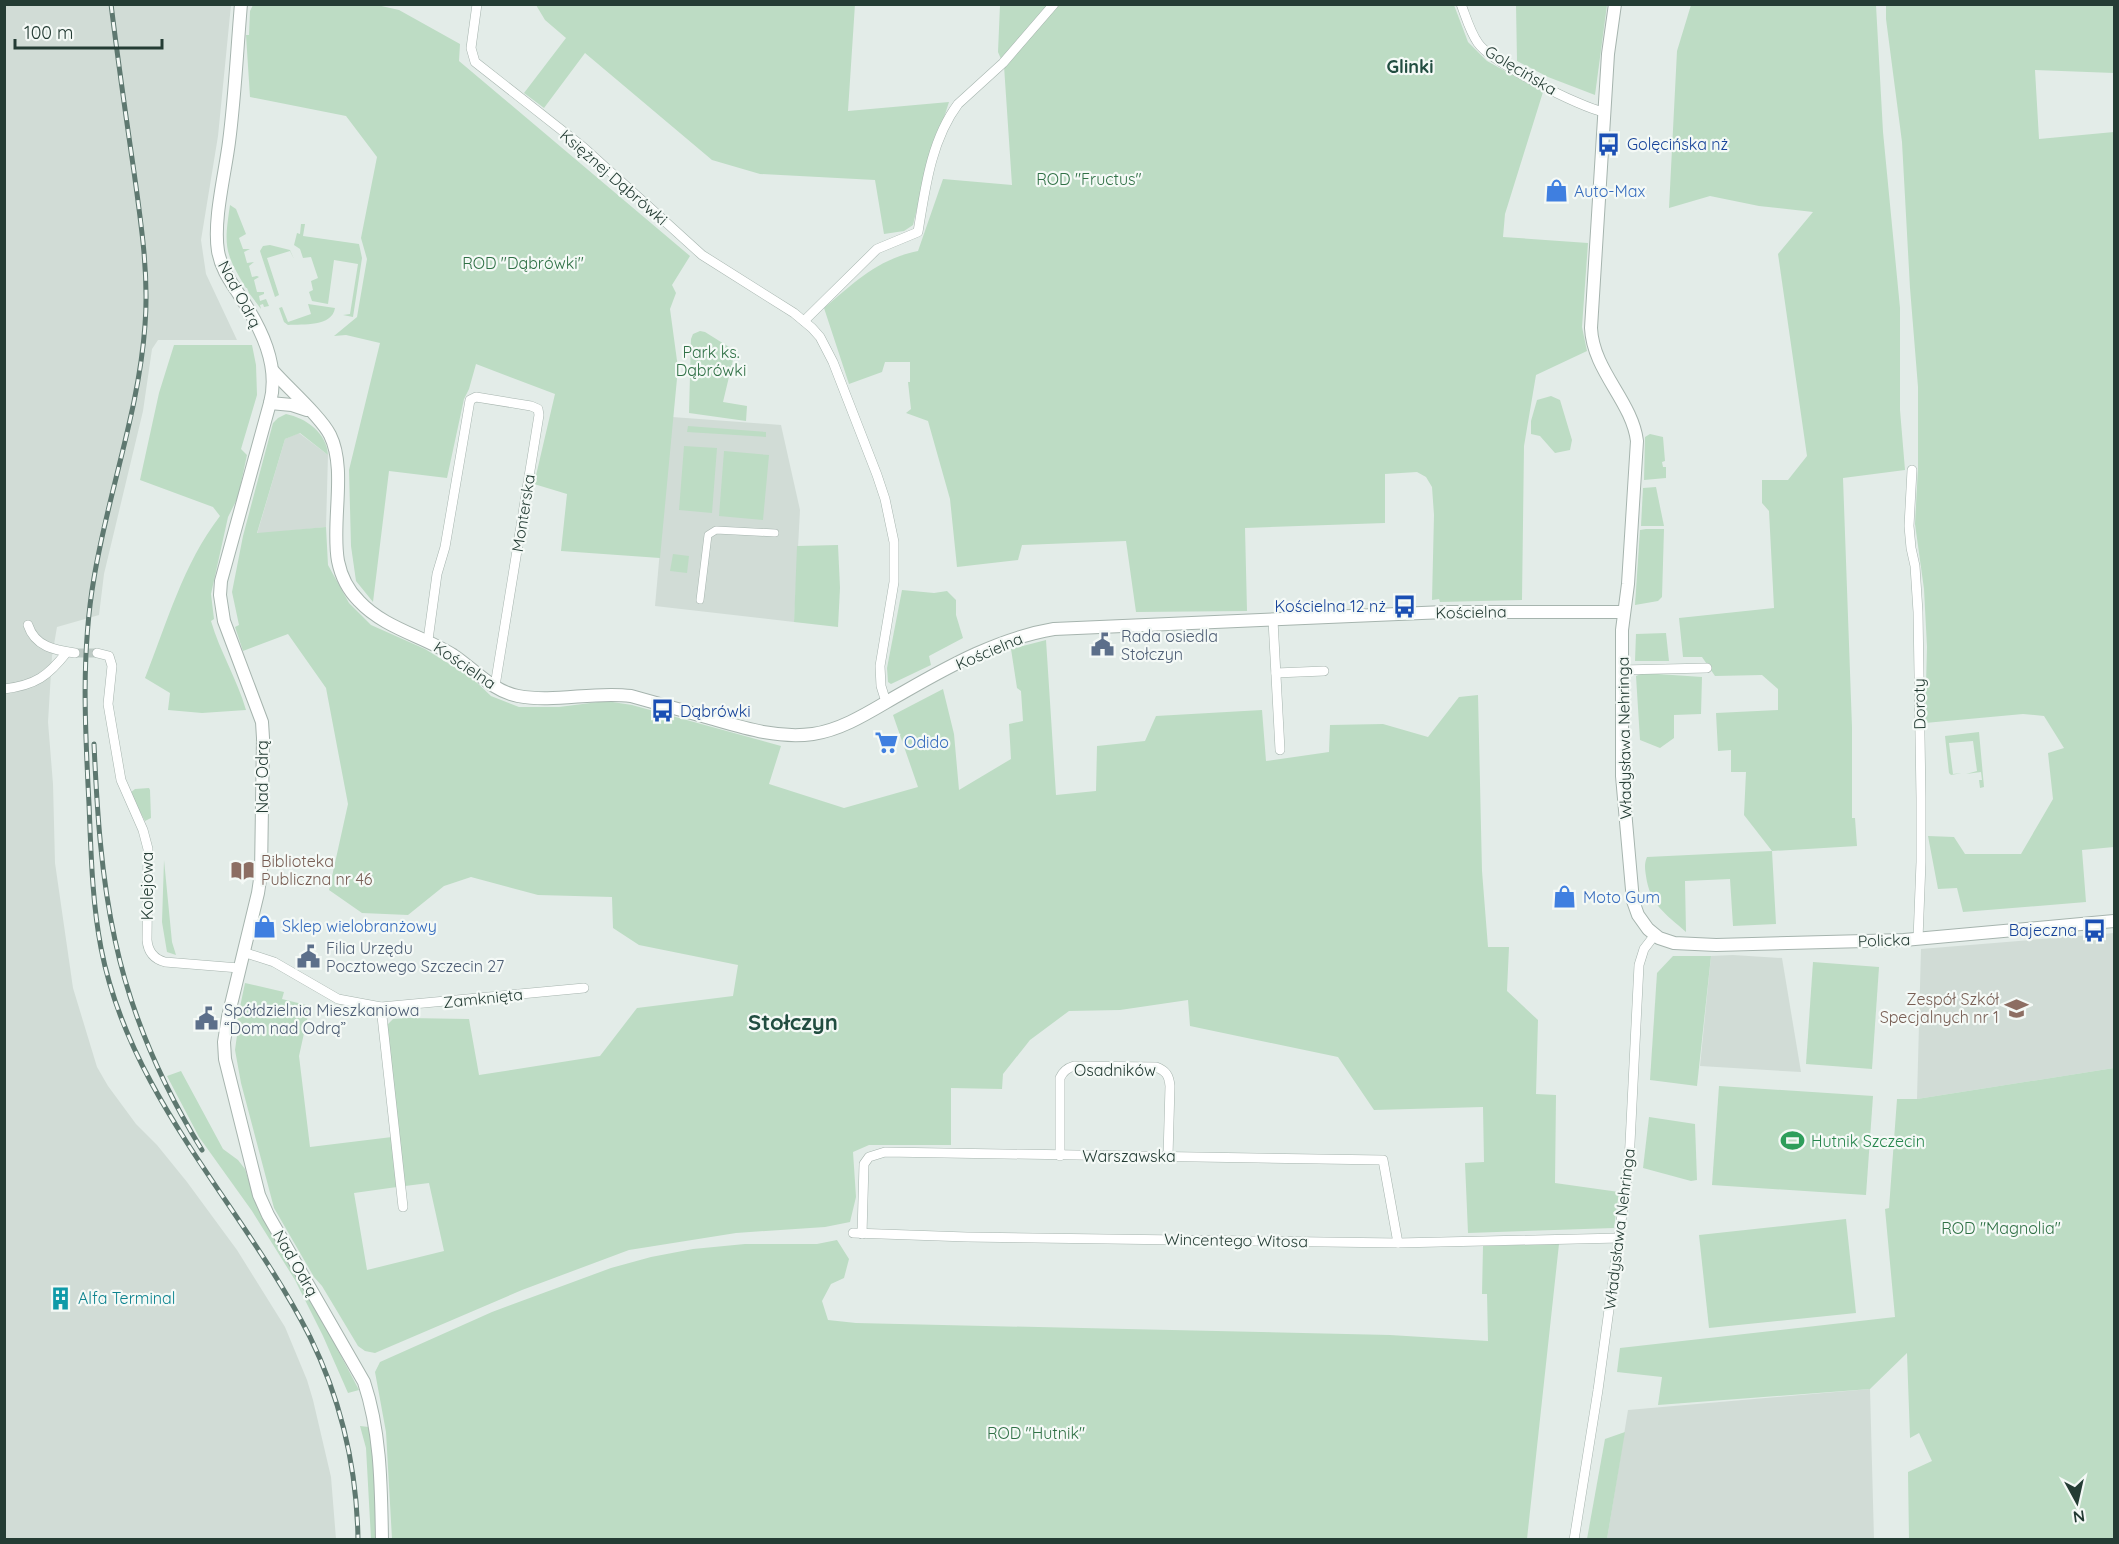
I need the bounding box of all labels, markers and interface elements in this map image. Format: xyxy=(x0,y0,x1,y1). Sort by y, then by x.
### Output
scale bar xyxy=(15,12,162,50)
text: 100 m xyxy=(24,21,73,44)
street label: Golęcińska xyxy=(1482,41,1560,99)
district label: Glinki xyxy=(1387,55,1433,78)
street label: Księżnej Dąbrówki xyxy=(556,125,672,229)
bus stop icon: Golęcińska nż xyxy=(1596,131,1622,157)
place label: Golęcińska nż xyxy=(1627,134,1728,154)
park label: ROD "Fructus" xyxy=(1036,169,1142,189)
shop icon: Auto-Max xyxy=(1543,178,1569,204)
place label: Auto-Max xyxy=(1574,181,1645,201)
park label: ROD "Dąbrówki" xyxy=(462,253,584,273)
street label: Nad Odrą xyxy=(214,257,266,331)
park label: Park ks. Dąbrówki xyxy=(676,342,746,380)
street label: Monterska xyxy=(507,473,539,553)
bus stop icon: Kościelna 12 nż xyxy=(1391,593,1417,619)
place label: Kościelna 12 nż xyxy=(1275,596,1386,616)
street label: Kościelna xyxy=(1435,601,1507,623)
place label: Rada osiedla Stołczyn xyxy=(1121,626,1218,664)
street label: Kościelna xyxy=(952,628,1026,674)
public building icon: Rada osiedla Stołczyn xyxy=(1090,632,1116,658)
street label: Kościelna xyxy=(430,637,500,693)
street label: Władysława Nehringa xyxy=(1613,657,1635,819)
street label: Doroty xyxy=(1909,678,1929,730)
bus stop icon: Dąbrówki xyxy=(649,698,675,724)
place label: Dąbrówki xyxy=(680,701,751,721)
supermarket icon: Odido xyxy=(873,729,899,755)
place label: Odido xyxy=(904,732,949,752)
street label: Nad Odrą xyxy=(252,740,272,814)
place label: Biblioteka Publiczna nr 46 xyxy=(261,851,373,889)
street label: Kolejowa xyxy=(137,852,157,920)
library icon: Biblioteka Publiczna nr 46 xyxy=(230,857,256,883)
shop icon: Moto Gum xyxy=(1552,884,1578,910)
place label: Moto Gum xyxy=(1583,887,1660,907)
shop icon: Sklep wielobranżowy xyxy=(251,913,277,939)
place label: Sklep wielobranżowy xyxy=(282,916,437,936)
bus stop icon: Bajeczna xyxy=(2082,917,2108,943)
place label: Bajeczna xyxy=(2009,920,2077,940)
street label: Policka xyxy=(1857,929,1911,951)
place label: Filia Urzędu Pocztowego Szczecin 27 xyxy=(326,938,504,976)
public building icon: Filia Urzędu Pocztowego Szczecin 27 xyxy=(295,944,321,970)
street label: Zamknięta xyxy=(442,984,524,1012)
place label: Zespół Szkół Specjalnych nr 1 xyxy=(1880,989,1999,1027)
school or university icon: Zespół Szkół Specjalnych nr 1 xyxy=(2004,995,2030,1021)
place label: Spółdzielnia Mieszkaniowa “Dom nad Odrą” xyxy=(224,1000,419,1038)
public building icon: Spółdzielnia Mieszkaniowa “Dom nad Odrą” xyxy=(193,1006,219,1032)
district label: Stołczyn xyxy=(748,1008,838,1036)
street label: Osadników xyxy=(1074,1060,1156,1080)
sports icon: Hutnik Szczecin xyxy=(1780,1128,1806,1154)
place label: Hutnik Szczecin xyxy=(1811,1131,1925,1151)
street label: Warszawska xyxy=(1082,1146,1176,1166)
street label: Władysława Nehringa xyxy=(1599,1147,1639,1311)
park label: ROD "Magnolia" xyxy=(1941,1218,2061,1238)
street label: Nad Odrą xyxy=(269,1226,323,1300)
street label: Wincentego Witosa xyxy=(1164,1229,1308,1251)
building icon: Alfa Terminal xyxy=(47,1285,73,1311)
place label: Alfa Terminal xyxy=(78,1288,175,1308)
park label: ROD "Hutnik" xyxy=(987,1423,1085,1443)
north arrow xyxy=(2047,1472,2107,1532)
text: N xyxy=(2072,1506,2086,1528)

